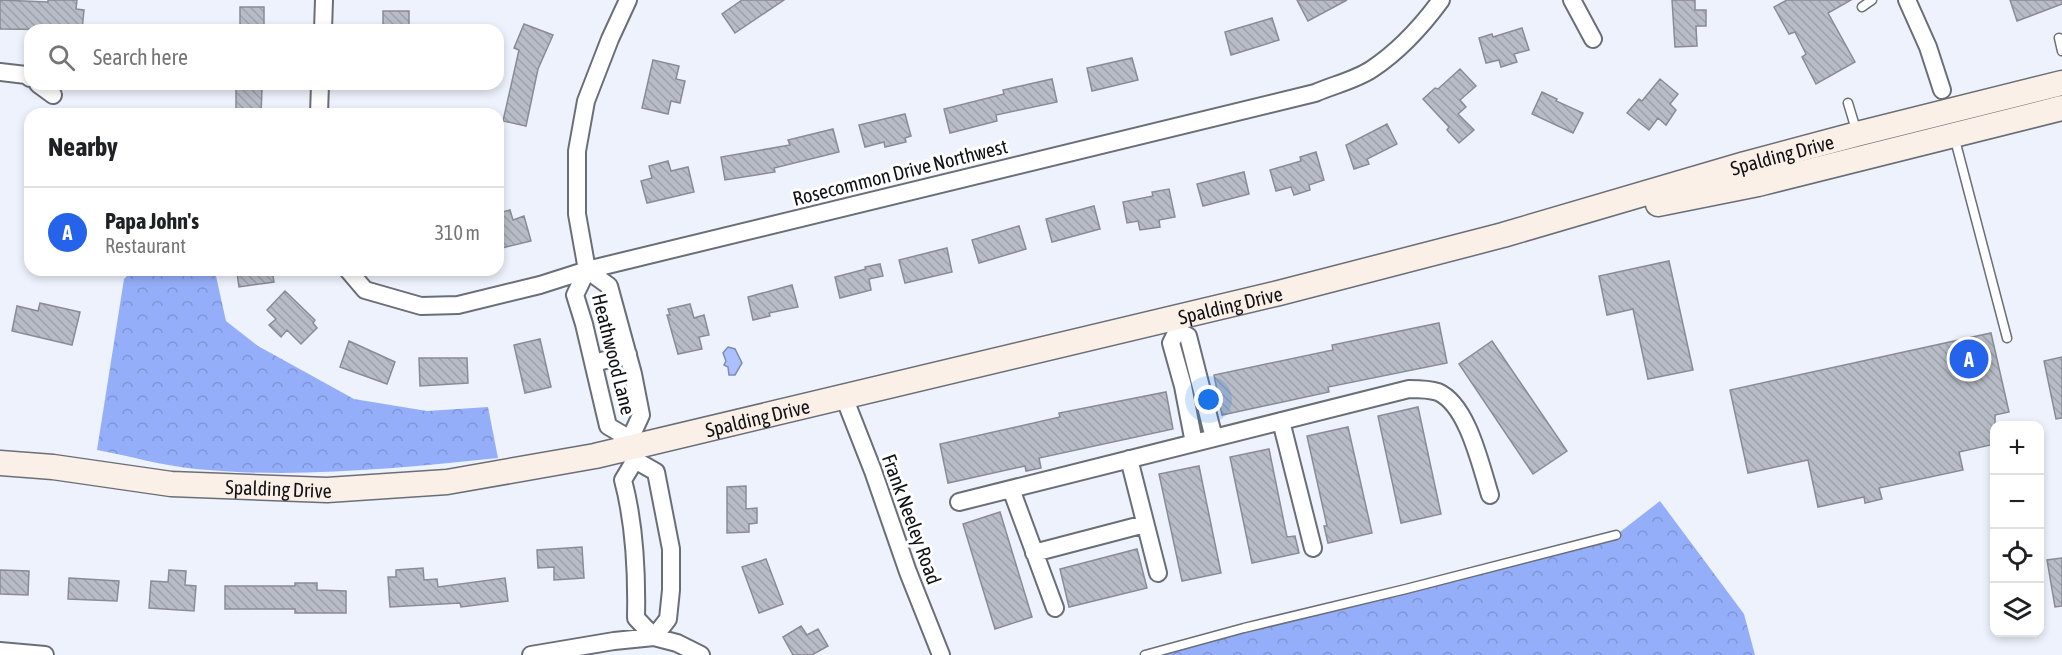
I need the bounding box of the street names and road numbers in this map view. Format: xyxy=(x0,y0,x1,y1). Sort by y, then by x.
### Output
street label: Spalding Drive xyxy=(1727,129,1836,179)
street label: Rosecommon Drive Northwest xyxy=(790,134,1010,210)
street label: Spalding Drive xyxy=(1176,281,1285,328)
street label: Heathwood Lane xyxy=(588,291,640,417)
street label: Spalding Drive xyxy=(703,394,812,441)
street label: Frank Neeley Road xyxy=(878,451,946,587)
street label: Spalding Drive xyxy=(225,475,332,502)

